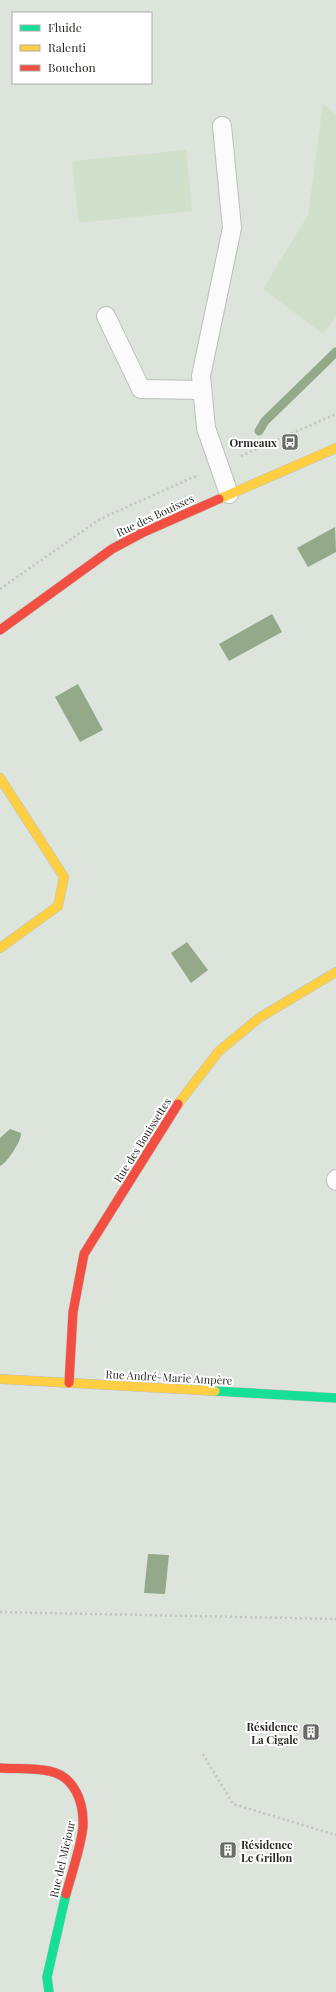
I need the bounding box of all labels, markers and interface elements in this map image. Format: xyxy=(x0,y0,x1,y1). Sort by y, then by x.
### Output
legend xyxy=(12,12,152,84)
text: Fluide xyxy=(48,19,82,35)
text: Ralenti xyxy=(48,39,87,55)
text: Bouchon xyxy=(48,59,96,75)
bus stop icon: Ormeaux xyxy=(280,432,300,452)
place label: Ormeaux xyxy=(229,435,277,450)
street label: Rue des Bouisses xyxy=(114,490,196,540)
street label: Rue des Bouissettes xyxy=(110,1095,174,1185)
street label: Rue André-Marie Ampère xyxy=(105,1366,233,1388)
place label: Résidence La Cigale xyxy=(246,1719,298,1747)
building icon: Résidence La Cigale xyxy=(301,1722,321,1742)
street label: Rue del Miejour xyxy=(46,1819,78,1899)
place label: Résidence Le Grillon xyxy=(241,1837,293,1865)
building icon: Résidence Le Grillon xyxy=(218,1840,238,1860)

